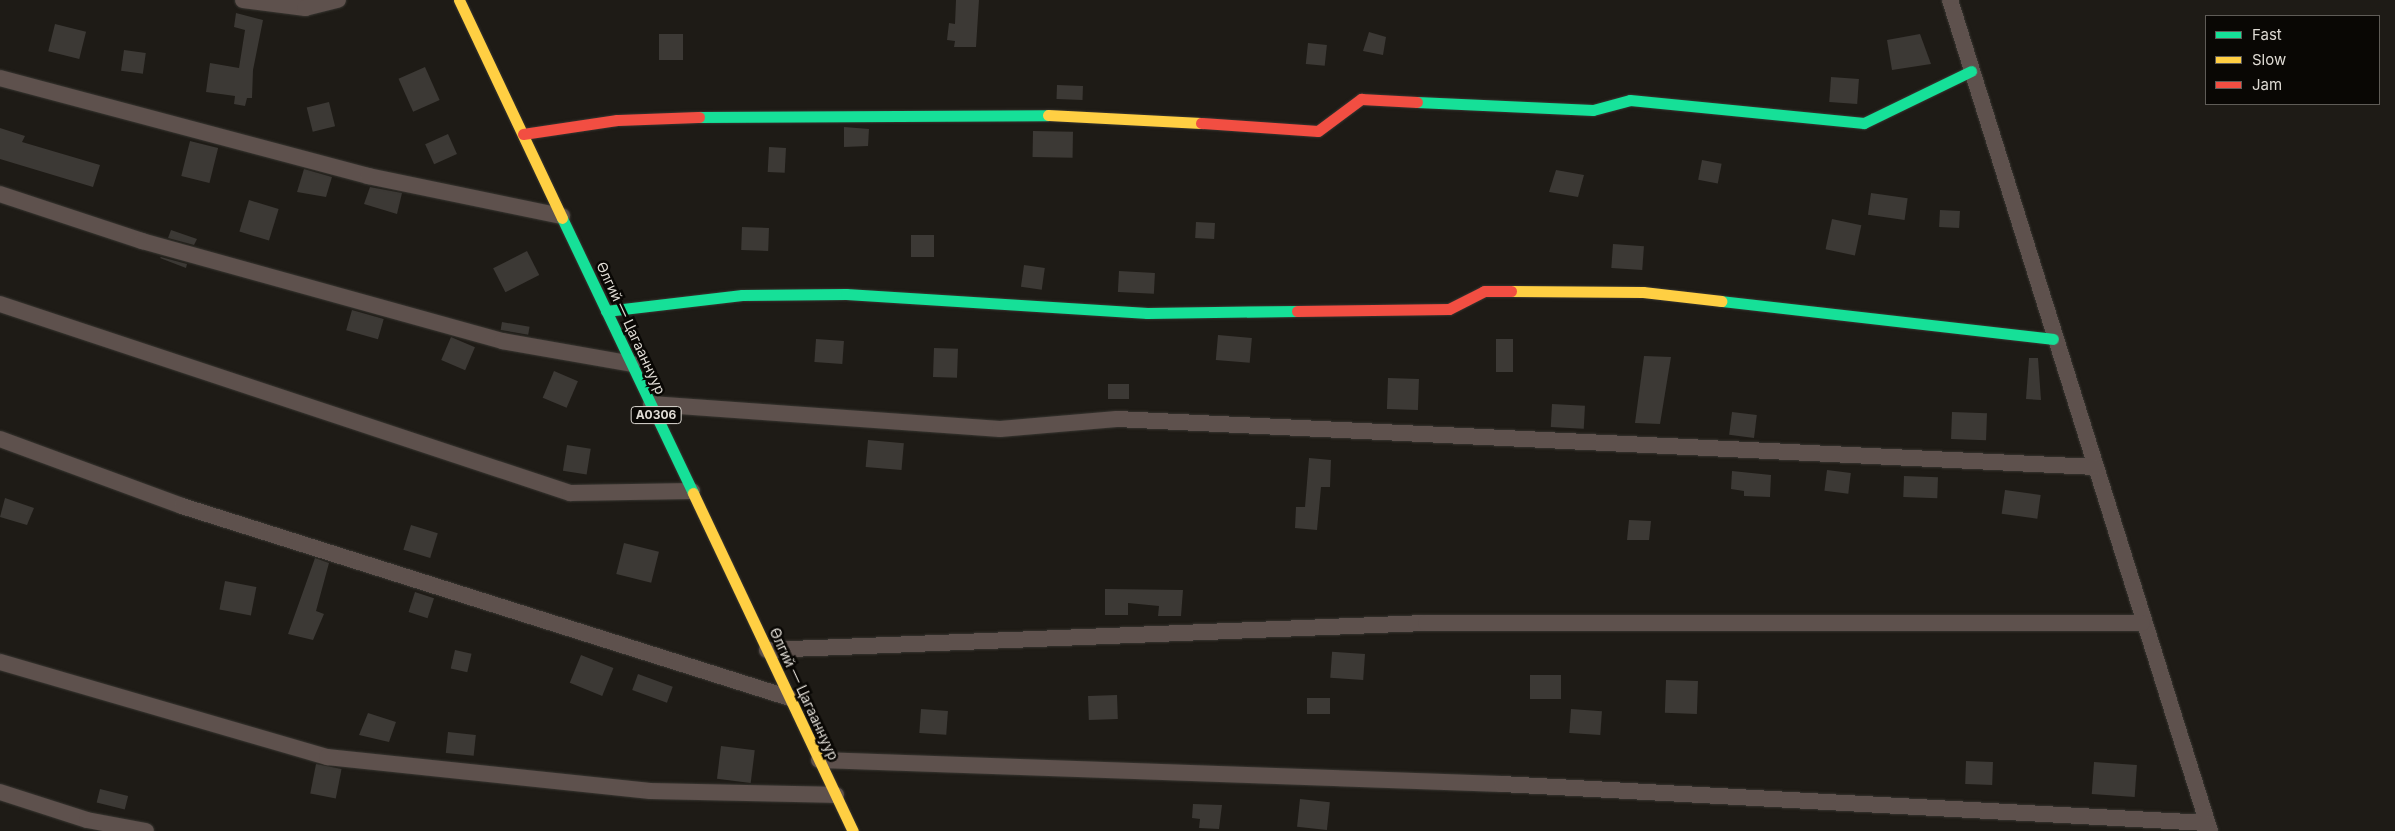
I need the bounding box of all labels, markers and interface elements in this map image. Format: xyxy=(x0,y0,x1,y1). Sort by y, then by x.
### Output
legend xyxy=(2205,15,2380,105)
text: Fast xyxy=(2252,25,2282,44)
text: Slow xyxy=(2252,50,2286,69)
text: Jam xyxy=(2252,75,2282,94)
street label: Өлгий — Цагааннуур xyxy=(593,259,669,397)
road number: A0306 xyxy=(630,406,682,424)
street label: Өлгий — Цагааннуур xyxy=(766,625,842,763)

